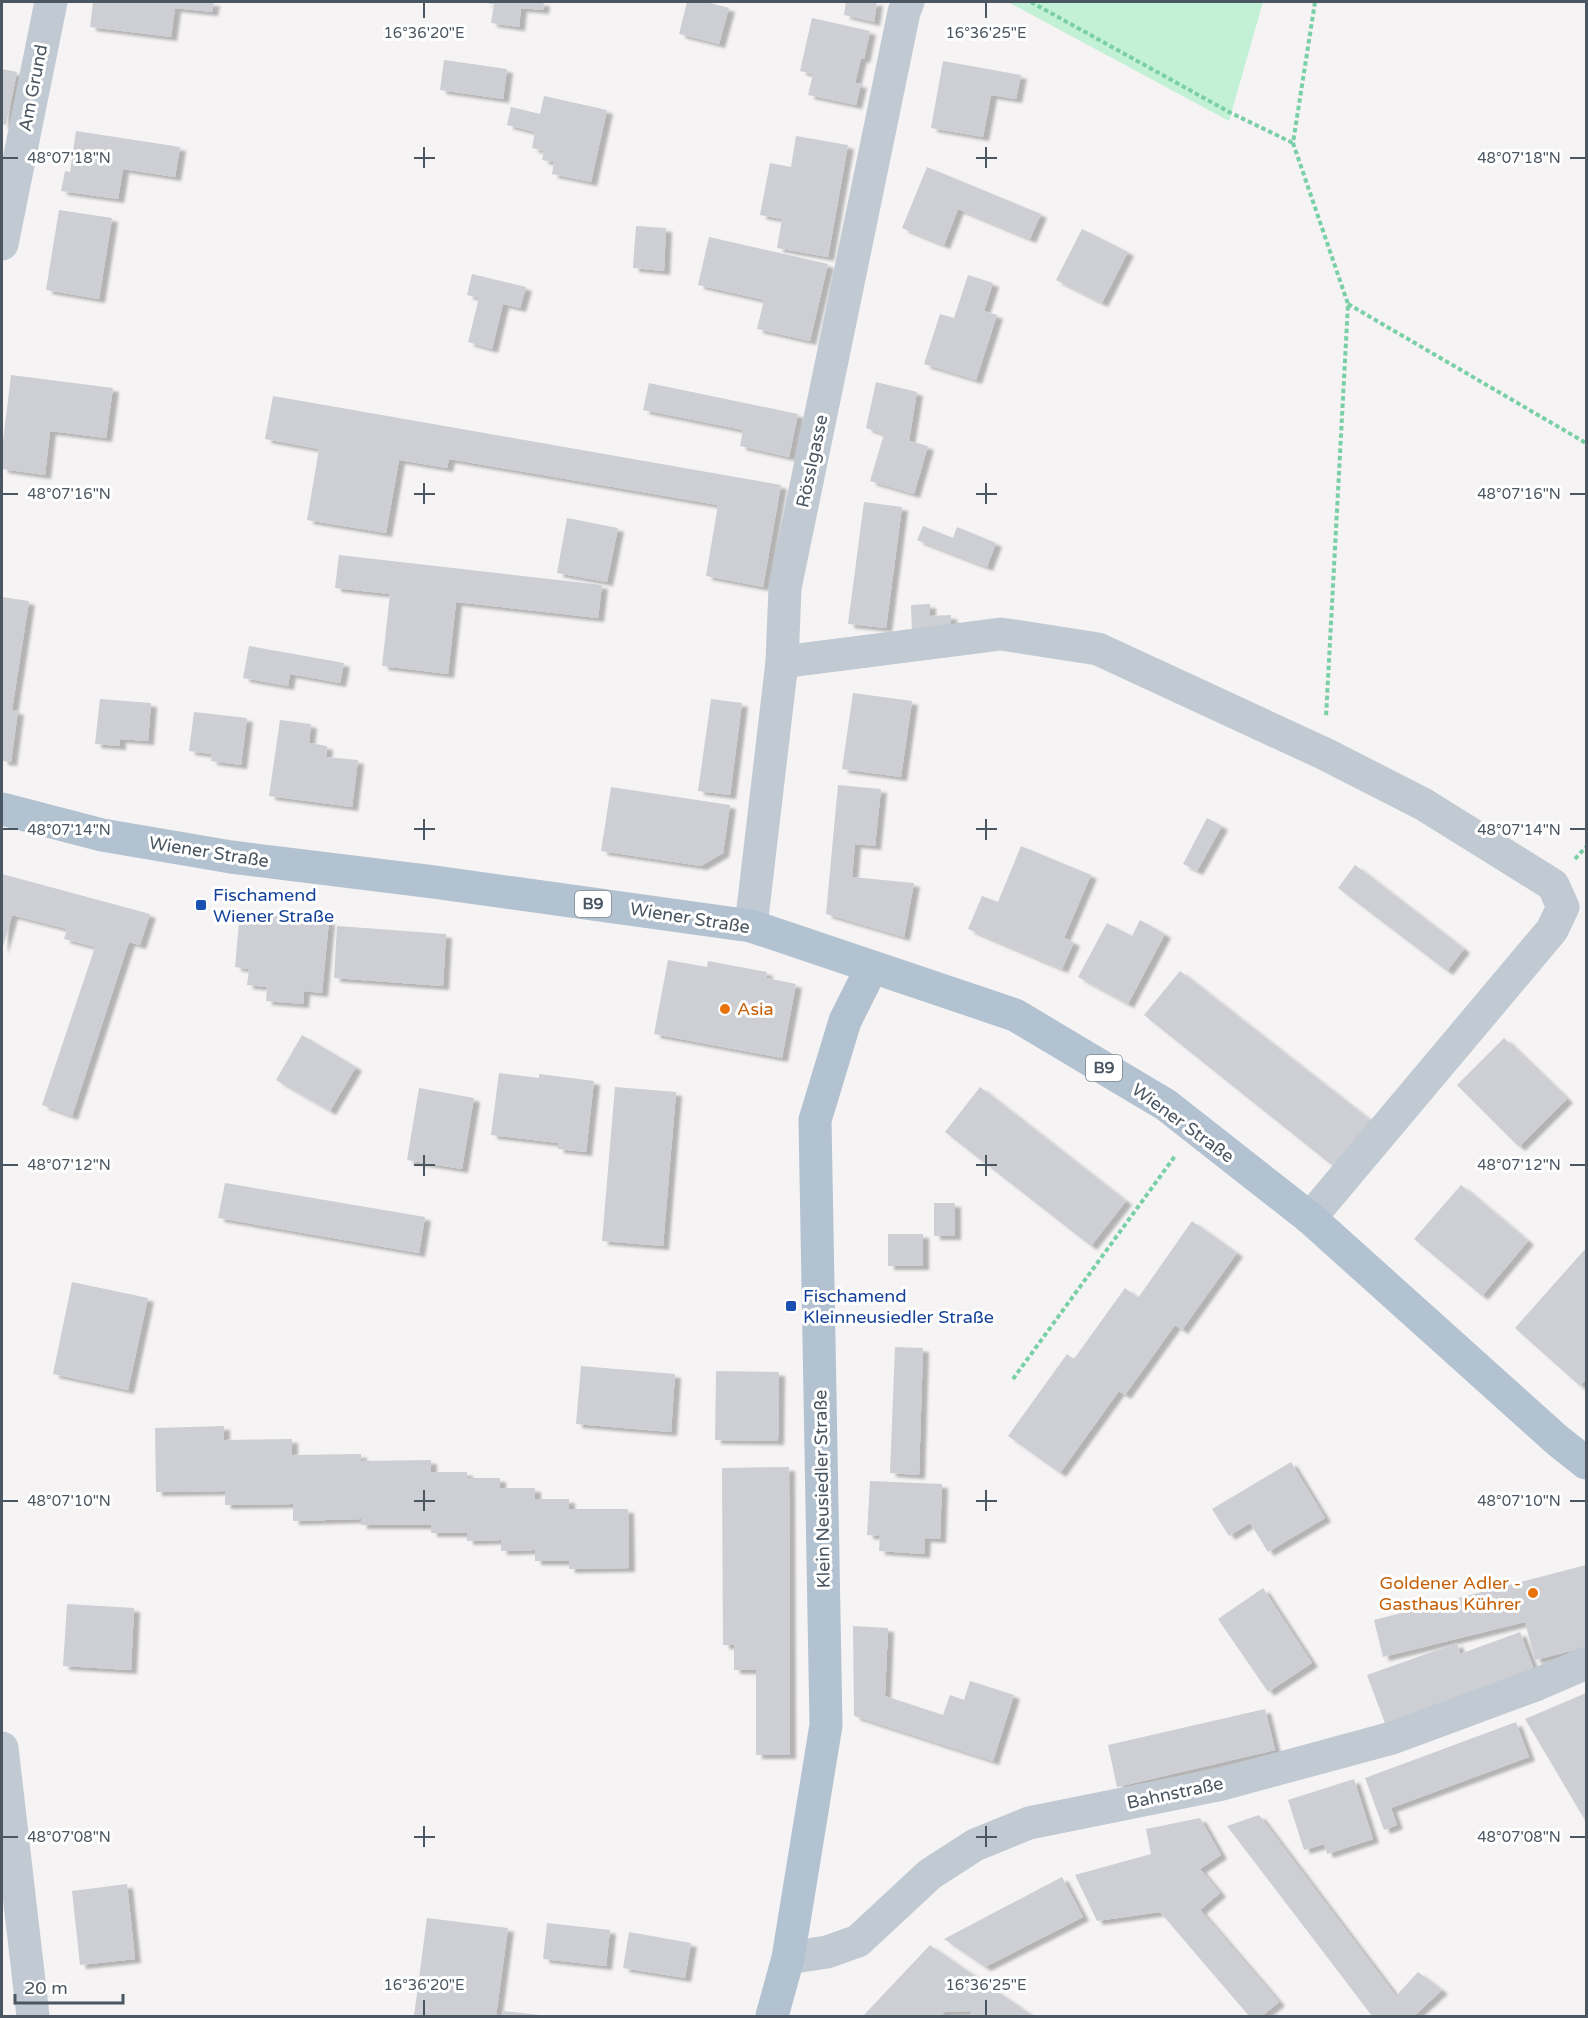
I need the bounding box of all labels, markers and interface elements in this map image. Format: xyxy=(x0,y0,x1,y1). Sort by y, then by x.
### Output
text: 16°36'20"E xyxy=(383,24,465,42)
text: 16°36'25"E xyxy=(945,24,1027,42)
street label: Am Grund xyxy=(14,43,52,133)
text: 48°07'18"N xyxy=(27,149,111,167)
text: 48°07'18"N xyxy=(1477,149,1561,167)
street label: Rösslgasse xyxy=(791,413,833,509)
text: 48°07'16"N xyxy=(27,485,111,503)
text: 48°07'16"N xyxy=(1477,485,1561,503)
text: 48°07'14"N xyxy=(27,821,111,839)
text: 48°07'14"N xyxy=(1477,821,1561,839)
street label: Wiener Straße xyxy=(147,832,271,872)
place label: Fischamend Wiener Straße xyxy=(213,884,334,927)
road number: B9 xyxy=(575,891,611,917)
marker: Fischamend Wiener Straße xyxy=(194,898,208,912)
street label: Wiener Straße xyxy=(628,898,752,938)
place label: Asia xyxy=(737,998,774,1020)
marker: Asia xyxy=(718,1002,732,1016)
road number: B9 xyxy=(1086,1055,1122,1081)
street label: Wiener Straße xyxy=(1128,1079,1238,1167)
text: 48°07'12"N xyxy=(27,1156,111,1174)
text: 48°07'12"N xyxy=(1477,1156,1561,1174)
place label: Fischamend Kleinneusiedler Straße xyxy=(803,1285,994,1328)
marker: Fischamend Kleinneusiedler Straße xyxy=(784,1299,798,1313)
street label: Klein Neusiedler Straße xyxy=(809,1389,835,1589)
text: 48°07'10"N xyxy=(27,1492,111,1510)
text: 48°07'10"N xyxy=(1477,1492,1561,1510)
place label: Goldener Adler - Gasthaus Kührer xyxy=(1379,1572,1521,1615)
marker: Goldener Adler - Gasthaus Kührer xyxy=(1526,1586,1540,1600)
street label: Bahnstraße xyxy=(1125,1772,1225,1814)
text: 48°07'08"N xyxy=(27,1828,111,1846)
text: 48°07'08"N xyxy=(1477,1828,1561,1846)
scale bar xyxy=(15,1967,123,2005)
text: 16°36'20"E xyxy=(383,1976,465,1994)
text: 16°36'25"E xyxy=(945,1976,1027,1994)
text: 20 m xyxy=(24,1977,68,1999)

